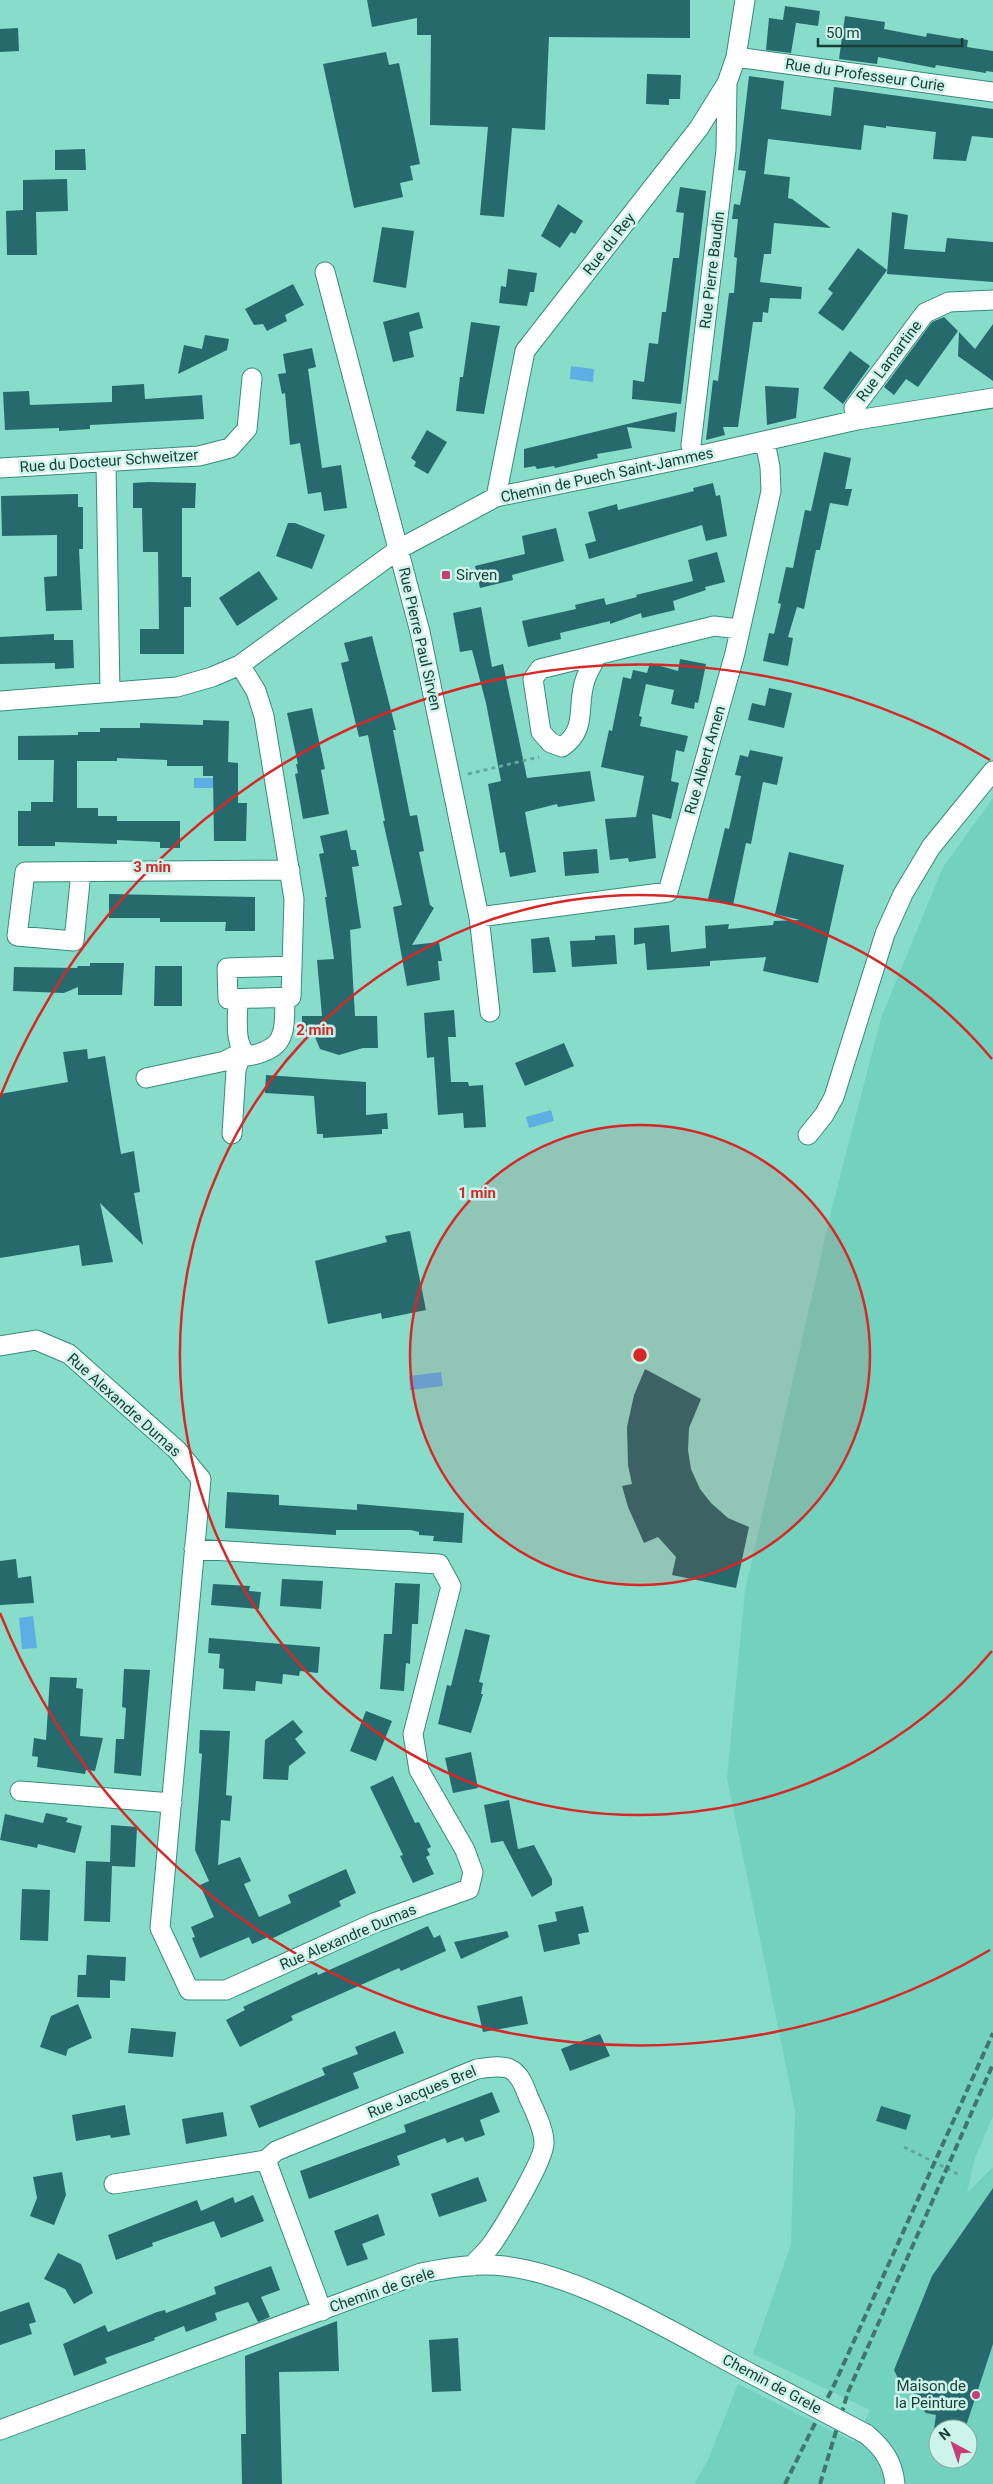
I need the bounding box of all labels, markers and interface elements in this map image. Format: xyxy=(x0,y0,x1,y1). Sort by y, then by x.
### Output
scale bar xyxy=(818,15,962,47)
text: 50 m xyxy=(826,24,860,42)
street label: Rue du Professeur Curie xyxy=(784,55,946,95)
street label: Rue du Rey xyxy=(579,209,639,279)
street label: Rue Pierre Baudin xyxy=(696,210,728,330)
street label: Rue Lamartine xyxy=(853,317,925,405)
street label: Chemin de Puech Saint-Jammes xyxy=(499,444,715,506)
street label: Rue du Docteur Schweitzer xyxy=(19,446,199,476)
street label: Rue Pierre Paul Sirven xyxy=(395,566,445,712)
place label: Sirven xyxy=(456,566,497,584)
marker: Sirven xyxy=(440,569,452,581)
street label: Rue Albert Amen xyxy=(681,704,729,816)
text: 3 min xyxy=(133,858,171,876)
text: 2 min xyxy=(296,1021,334,1039)
text: 1 min xyxy=(458,1184,496,1202)
centre of rings xyxy=(631,1346,649,1364)
street label: Rue Alexandre Dumas xyxy=(63,1349,185,1461)
street label: Rue Alexandre Dumas xyxy=(277,1900,419,1974)
street label: Rue Jacques Brel xyxy=(365,2062,479,2122)
street label: Chemin de Grele xyxy=(327,2264,437,2316)
street label: Chemin de Grele xyxy=(719,2350,825,2418)
place label: Maison de la Peinture xyxy=(895,2377,966,2412)
marker: Maison de la Peinture xyxy=(970,2389,982,2401)
north arrow xyxy=(928,2419,978,2469)
text: N xyxy=(936,2425,954,2443)

